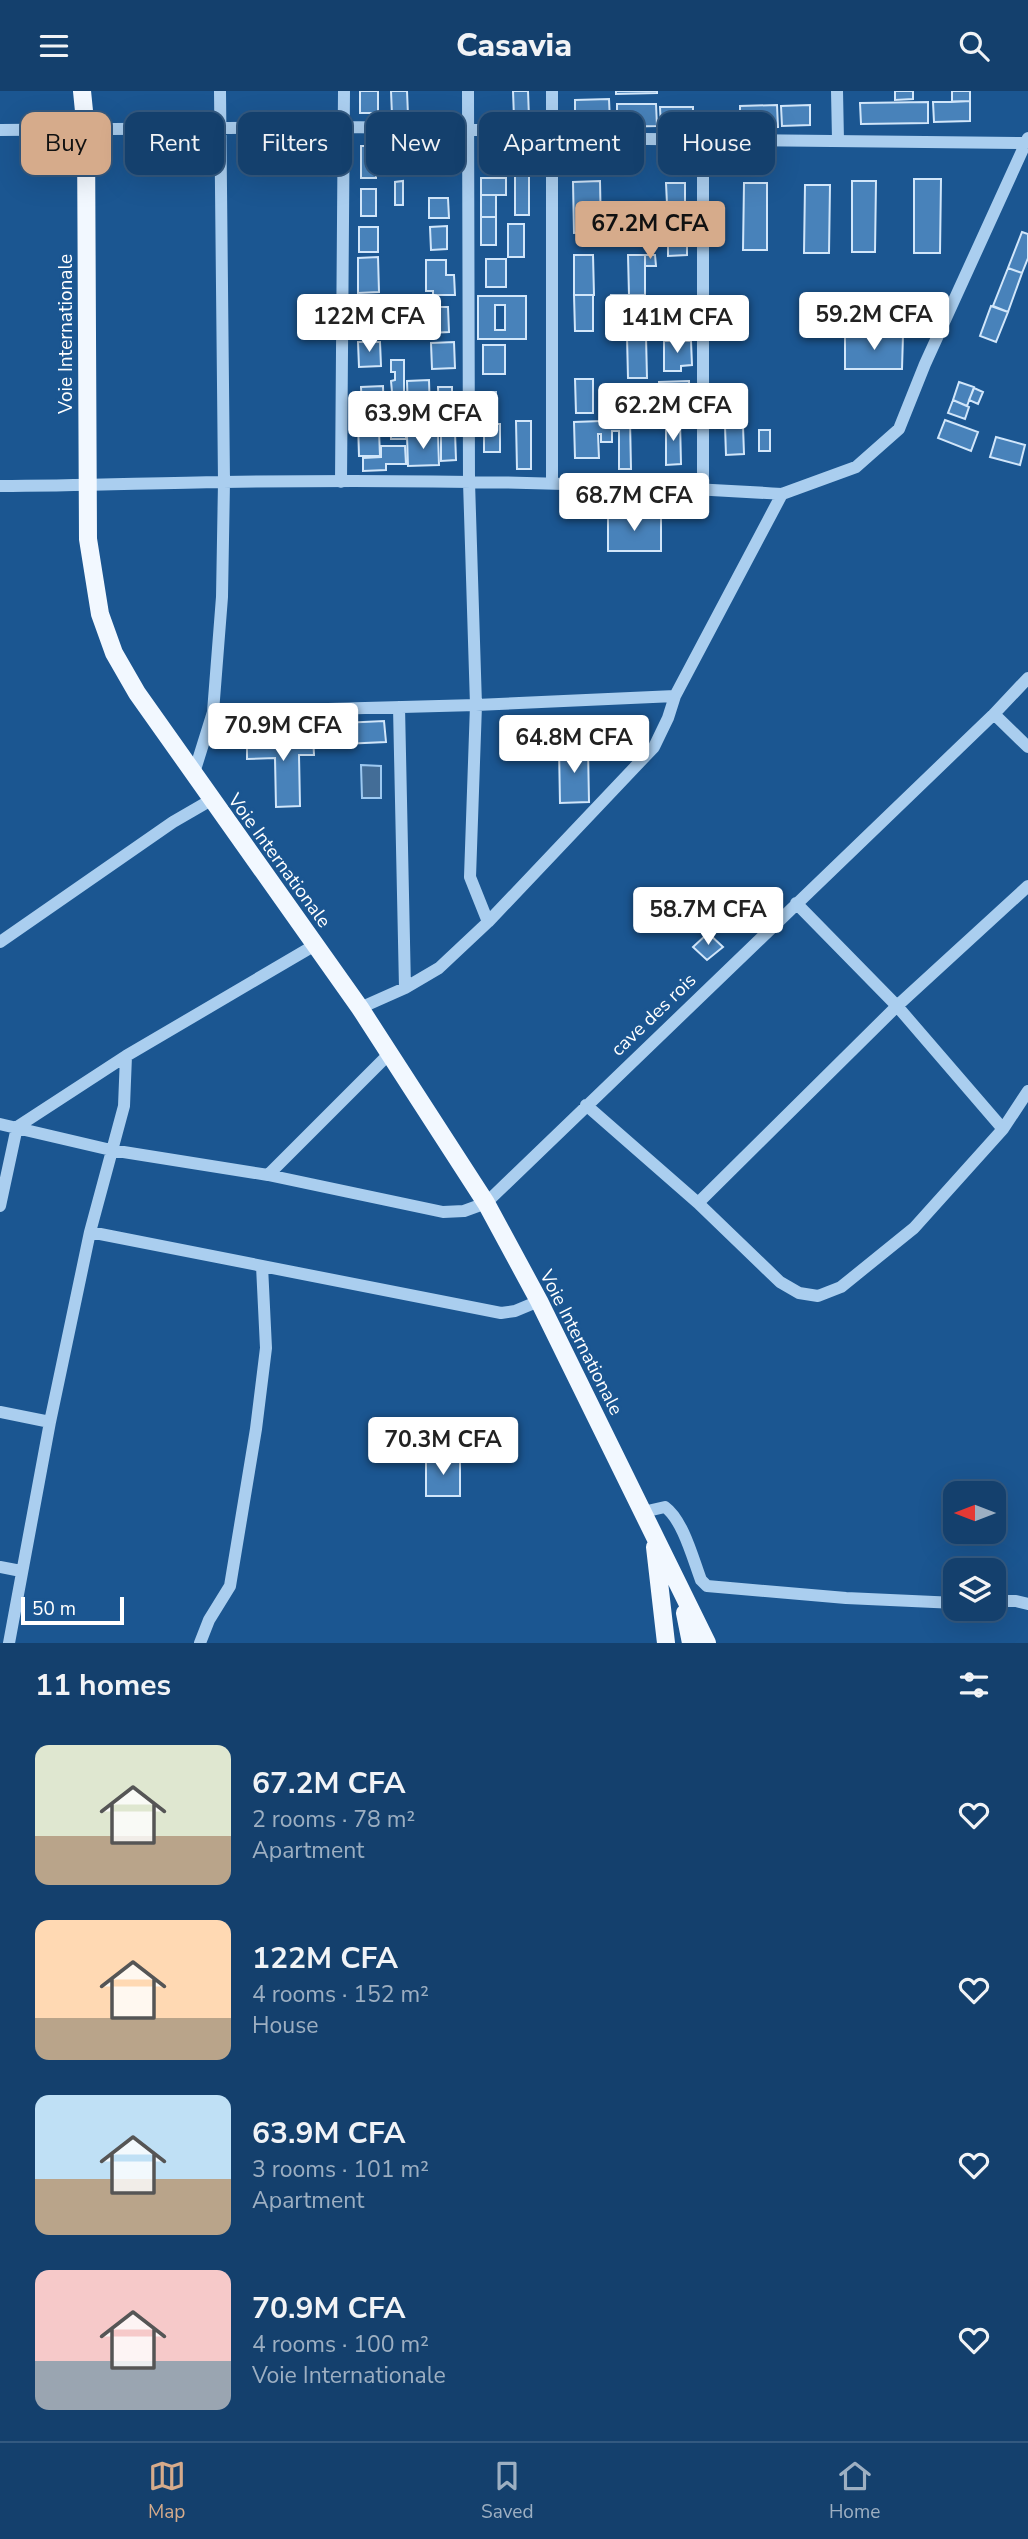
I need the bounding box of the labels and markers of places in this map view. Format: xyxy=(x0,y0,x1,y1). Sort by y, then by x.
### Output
pin: 67.2M CFA xyxy=(570,201,730,261)
pin: 59.2M CFA xyxy=(794,293,954,352)
pin: 122M CFA xyxy=(297,295,441,354)
pin: 141M CFA xyxy=(605,295,749,355)
pin: 62.2M CFA xyxy=(593,383,753,443)
pin: 63.9M CFA xyxy=(343,391,503,451)
pin: 68.7M CFA xyxy=(554,473,714,533)
pin: 70.9M CFA xyxy=(203,703,363,763)
pin: 64.8M CFA xyxy=(494,715,654,775)
pin: 58.7M CFA xyxy=(628,887,788,947)
pin: 70.3M CFA xyxy=(363,1417,523,1477)

